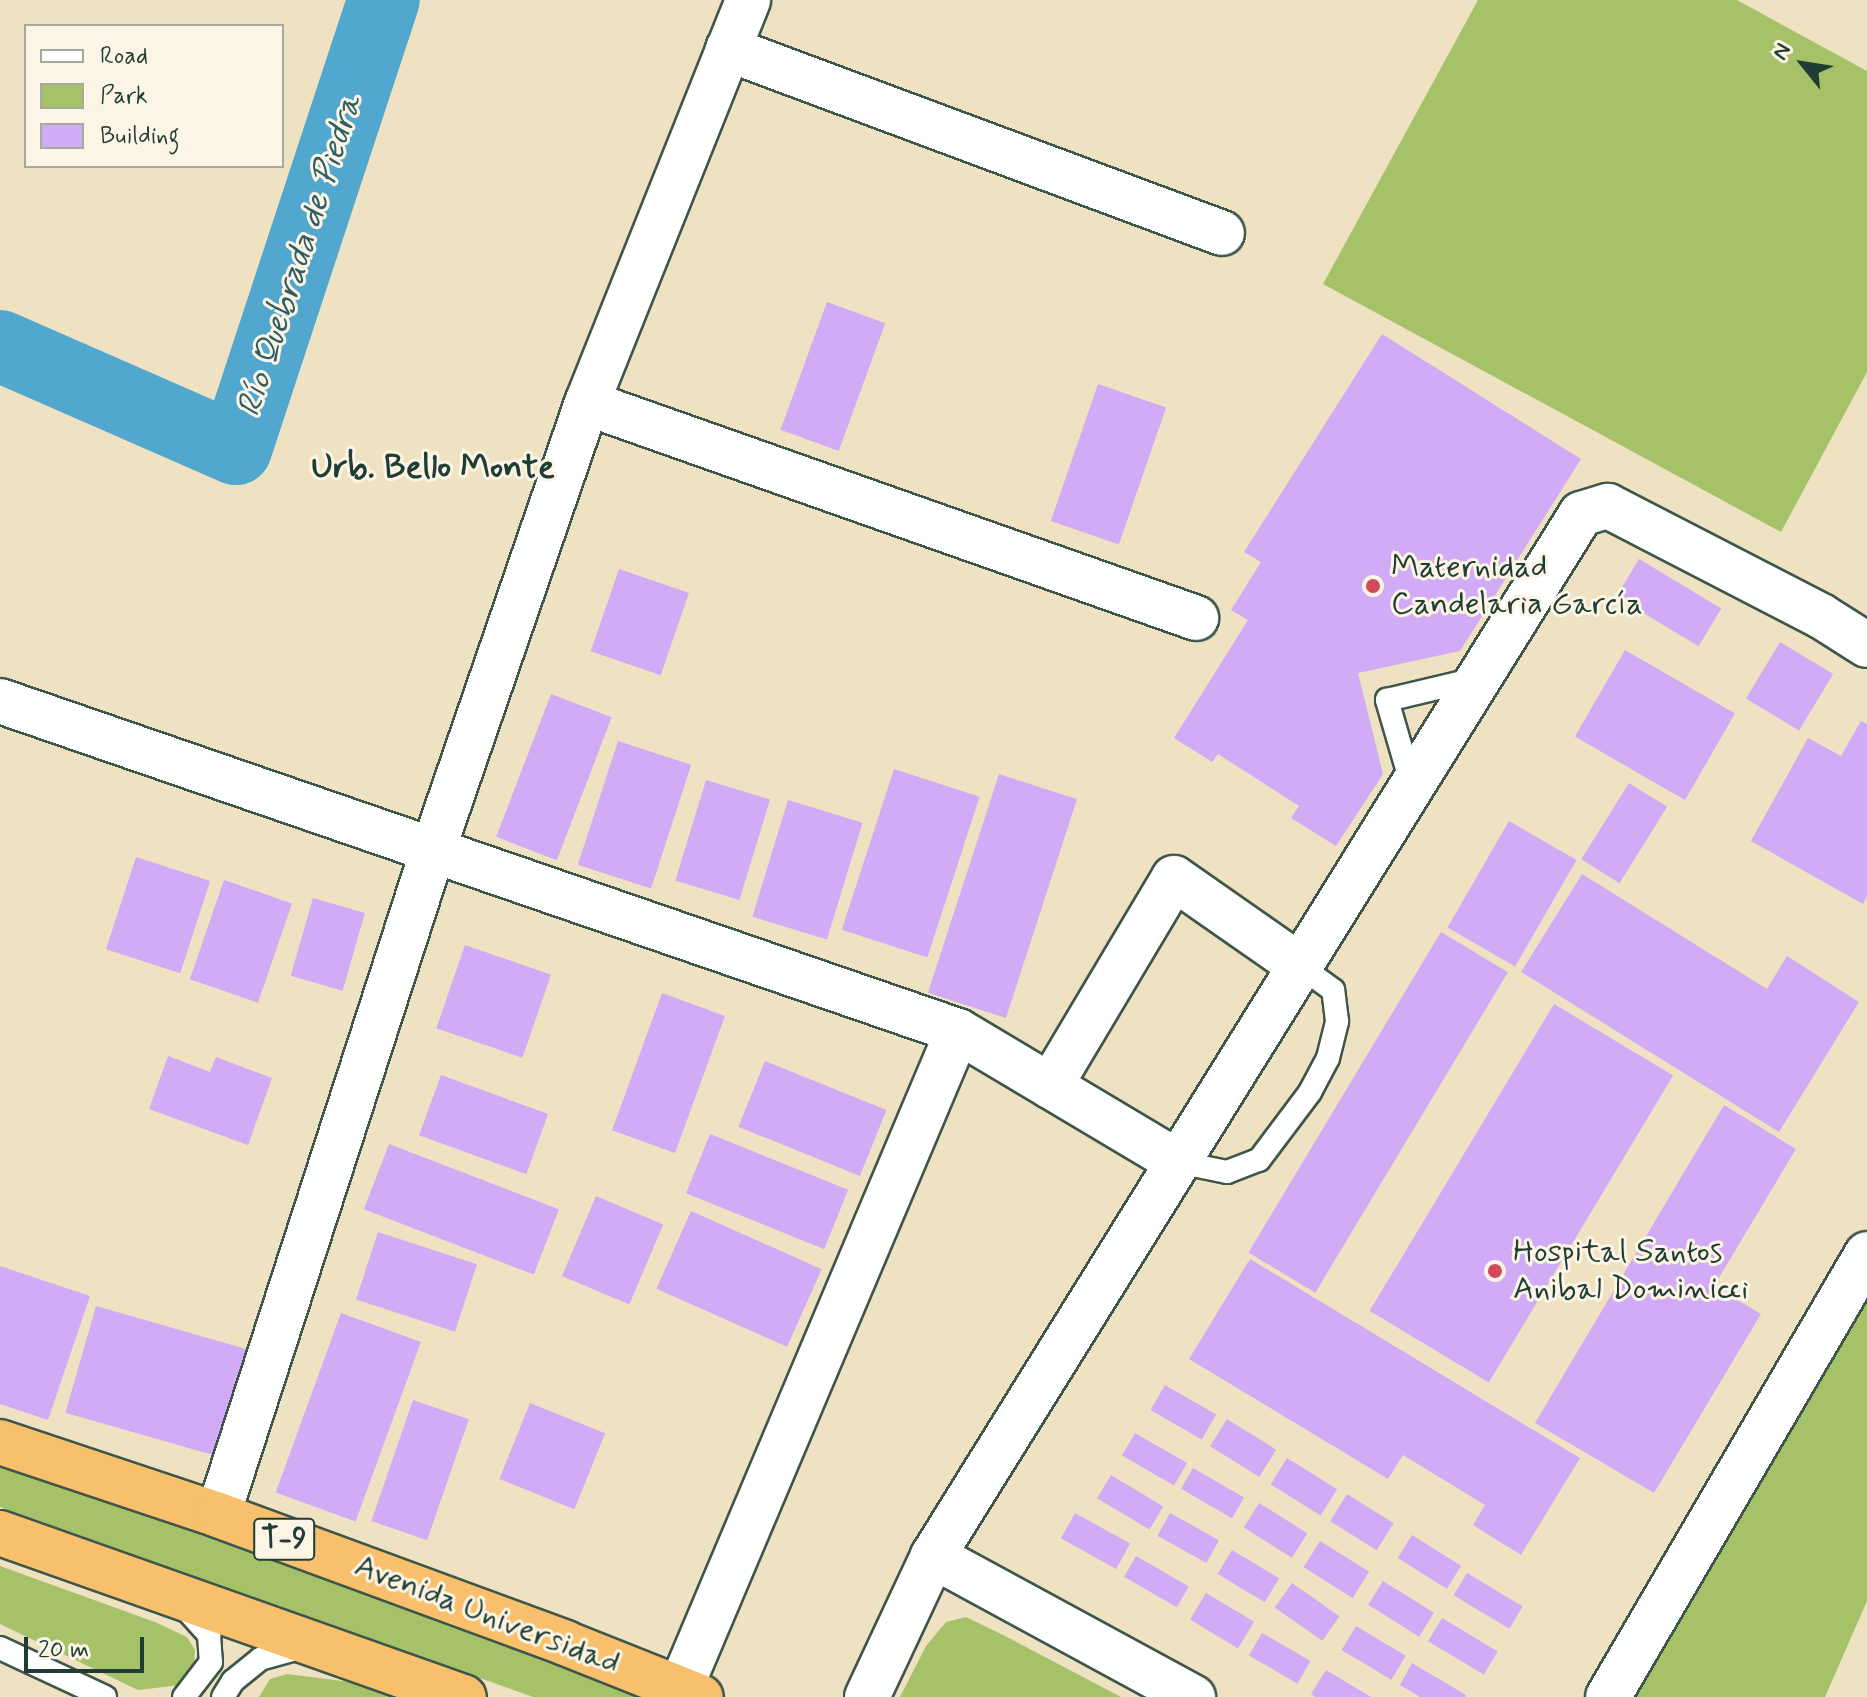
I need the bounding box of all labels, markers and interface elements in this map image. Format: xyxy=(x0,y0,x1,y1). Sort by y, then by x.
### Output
legend xyxy=(24,24,284,168)
north arrow xyxy=(1763,24,1843,104)
text: N xyxy=(1766,39,1798,65)
text: Road xyxy=(100,41,148,72)
text: Park xyxy=(100,81,148,112)
water label: Río Quebrada de Piedra xyxy=(228,87,372,425)
text: Building xyxy=(100,121,180,152)
district label: Urb. Bello Monte xyxy=(311,448,555,488)
place label: Maternidad Candelaria García xyxy=(1391,549,1639,624)
marker: Maternidad Candelaria García xyxy=(1362,575,1384,597)
place label: Hospital Santos Anibal Dominicci xyxy=(1513,1234,1748,1309)
marker: Hospital Santos Anibal Dominicci xyxy=(1484,1260,1506,1282)
road number: T-9 xyxy=(252,1513,316,1565)
street label: Avenida Universidad xyxy=(351,1547,623,1683)
scale bar xyxy=(28,1621,148,1671)
text: 20 m xyxy=(38,1635,89,1666)

